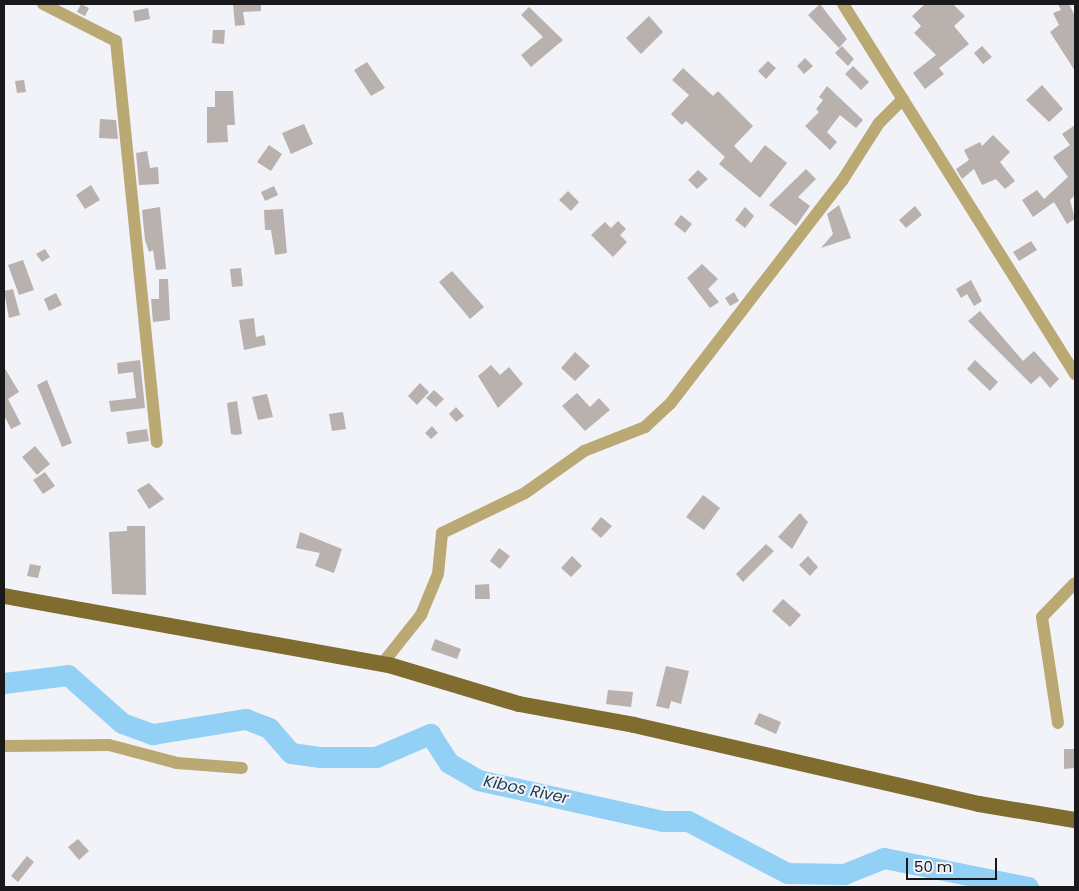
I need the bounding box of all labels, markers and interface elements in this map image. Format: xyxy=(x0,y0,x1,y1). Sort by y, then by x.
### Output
water label: Kibos River xyxy=(482,772,570,808)
scale bar xyxy=(909,848,1000,880)
text: 50 m xyxy=(914,856,952,877)

